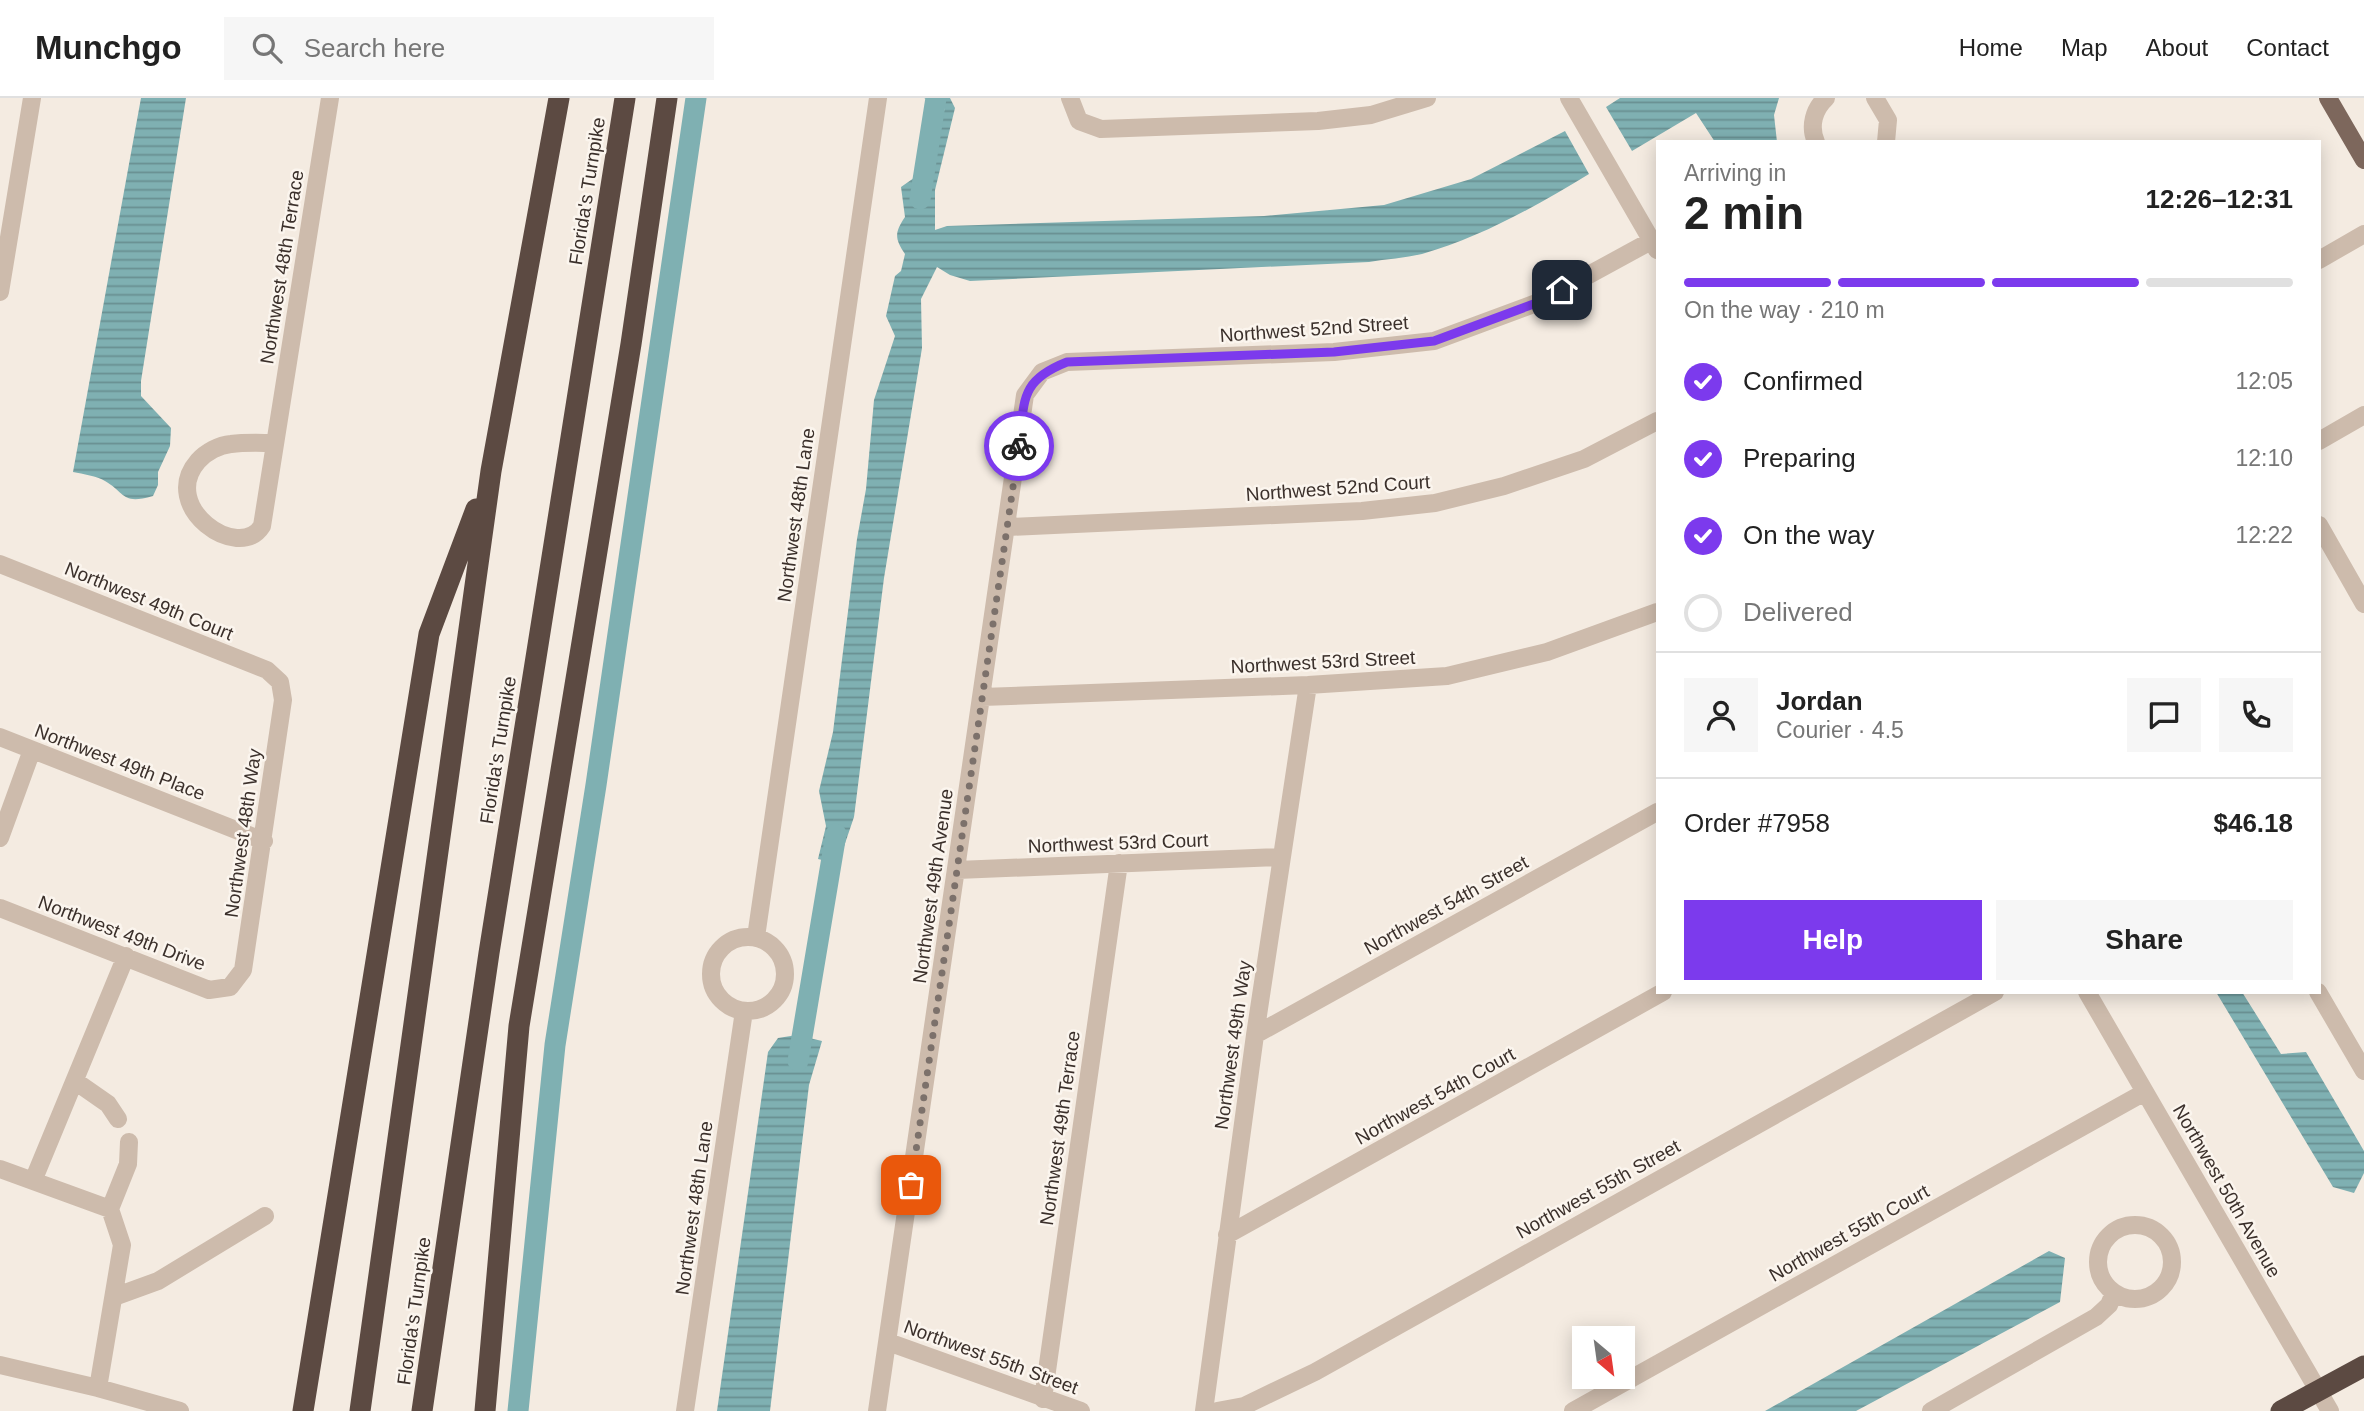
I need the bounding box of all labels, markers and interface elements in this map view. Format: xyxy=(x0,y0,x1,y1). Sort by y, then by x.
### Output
search box xyxy=(224,17,714,80)
text: Munchgo xyxy=(35,29,182,66)
icon: search xyxy=(248,29,286,67)
text: Search here xyxy=(304,33,445,63)
text: Home xyxy=(1959,34,2023,61)
text: Map xyxy=(2061,34,2108,61)
text: About xyxy=(2146,34,2208,61)
text: Contact xyxy=(2246,34,2329,61)
street label: Florida's Turnpike xyxy=(565,116,609,266)
text: Arriving in xyxy=(1684,160,1786,186)
street label: Northwest 48th Terrace xyxy=(256,169,308,365)
text: 12:26–12:31 xyxy=(2146,184,2293,214)
text: 2 min xyxy=(1684,187,1804,239)
pin xyxy=(1532,260,1592,320)
icon: home xyxy=(1543,271,1581,309)
text: On the way · 210 m xyxy=(1684,297,1885,323)
street label: Northwest 52nd Street xyxy=(1219,312,1410,346)
icon: check xyxy=(1684,363,1722,401)
text: Confirmed xyxy=(1743,366,1863,396)
text: 12:05 xyxy=(2235,368,2293,394)
courier xyxy=(984,411,1054,481)
street label: Northwest 48th Lane xyxy=(773,427,819,603)
icon: bike xyxy=(1000,427,1038,465)
icon: check xyxy=(1684,440,1722,478)
text: Preparing xyxy=(1743,443,1856,473)
text: 12:10 xyxy=(2235,445,2293,471)
street label: Northwest 52nd Court xyxy=(1245,471,1432,505)
icon: check xyxy=(1684,517,1722,555)
text: On the way xyxy=(1743,520,1875,550)
text: 12:22 xyxy=(2235,522,2293,548)
street label: Northwest 49th Court xyxy=(62,558,237,645)
text: Delivered xyxy=(1743,597,1853,627)
street label: Northwest 53rd Street xyxy=(1230,647,1417,677)
street label: Florida's Turnpike xyxy=(476,675,520,825)
button: person xyxy=(1684,678,1758,752)
button: chat xyxy=(2127,678,2201,752)
button: phone xyxy=(2219,678,2293,752)
text: Jordan xyxy=(1776,686,1863,716)
text: Courier · 4.5 xyxy=(1776,717,1904,743)
street label: Northwest 49th Place xyxy=(32,720,208,804)
street label: Northwest 48th Way xyxy=(221,747,265,919)
street label: Northwest 49th Avenue xyxy=(909,787,957,985)
text: Order #7958 xyxy=(1684,808,1830,838)
text: $46.18 xyxy=(2213,808,2293,838)
street label: Northwest 53rd Court xyxy=(1027,829,1209,857)
street label: Northwest 54th Street xyxy=(1361,851,1532,959)
street label: Northwest 49th Drive xyxy=(35,891,209,975)
button: Help xyxy=(1684,900,1982,980)
button: Share xyxy=(1996,900,2293,980)
street label: Northwest 49th Way xyxy=(1211,959,1255,1131)
street label: Northwest 49th Terrace xyxy=(1036,1029,1084,1227)
street label: Northwest 54th Court xyxy=(1351,1043,1519,1149)
street label: Northwest 50th Avenue xyxy=(2169,1101,2285,1281)
street label: Northwest 48th Lane xyxy=(671,1120,717,1296)
street label: Northwest 55th Street xyxy=(1513,1135,1684,1243)
pin xyxy=(881,1155,941,1215)
icon: bag xyxy=(892,1166,930,1204)
street label: Northwest 55th Court xyxy=(1765,1180,1933,1286)
street label: Florida's Turnpike xyxy=(393,1236,435,1386)
street label: Northwest 55th Street xyxy=(901,1316,1082,1399)
north arrow xyxy=(1572,1326,1634,1390)
map controls xyxy=(1572,1326,1635,1389)

